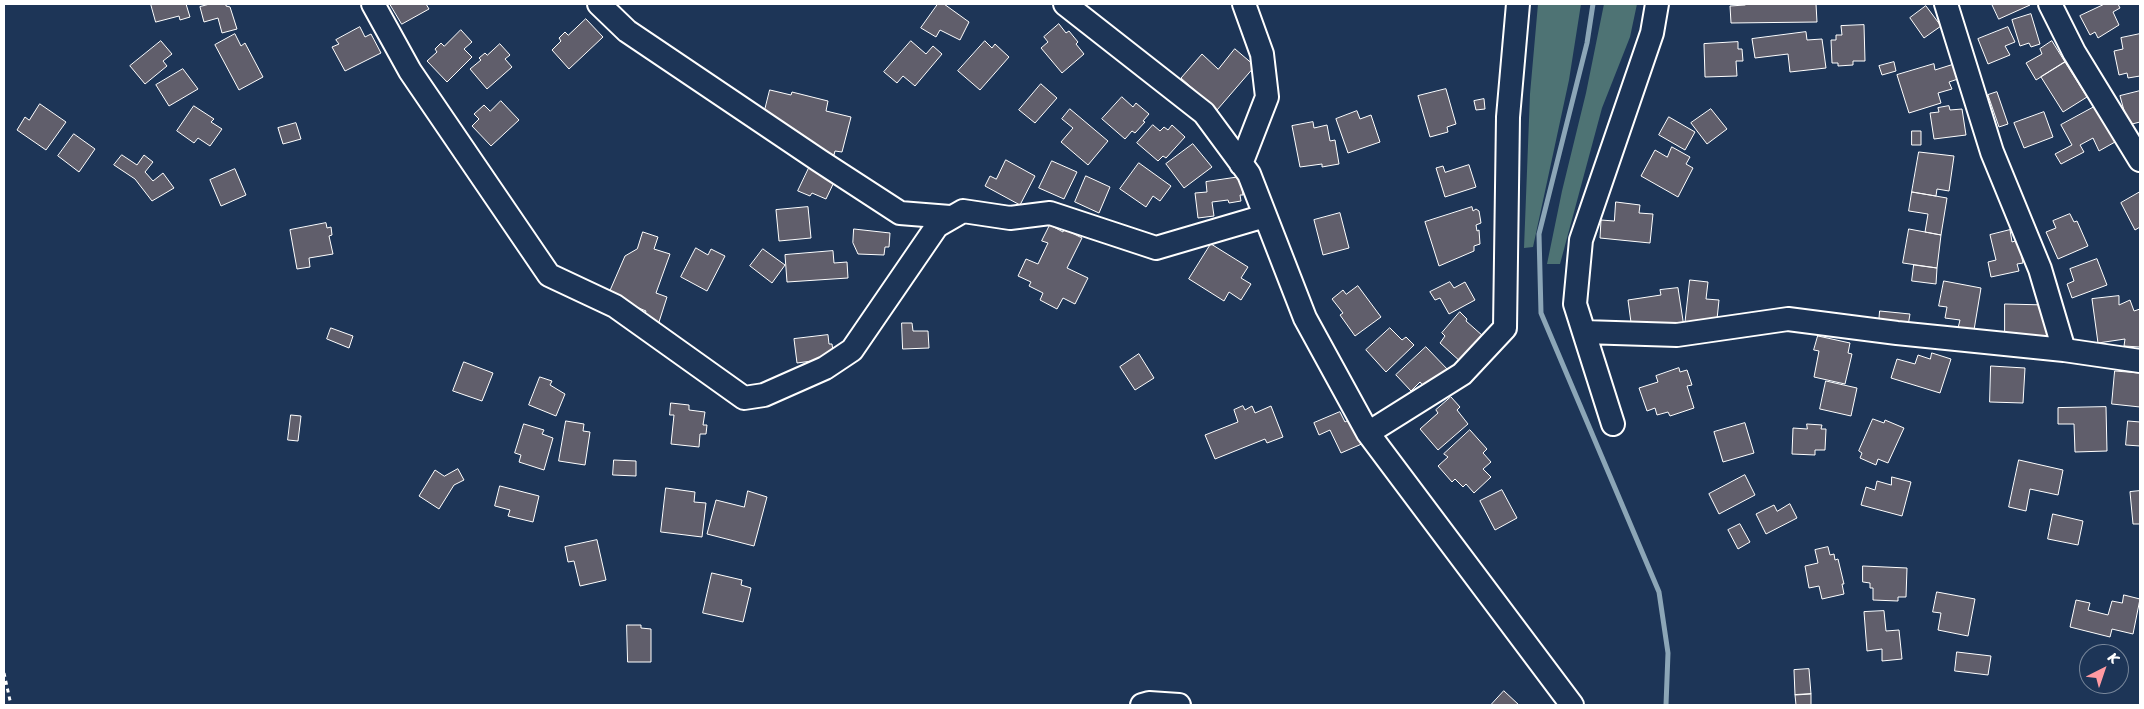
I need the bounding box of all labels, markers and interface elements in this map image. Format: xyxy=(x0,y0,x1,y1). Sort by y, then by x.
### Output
north arrow xyxy=(2079,644,2129,694)
text: K xyxy=(2102,646,2125,670)

